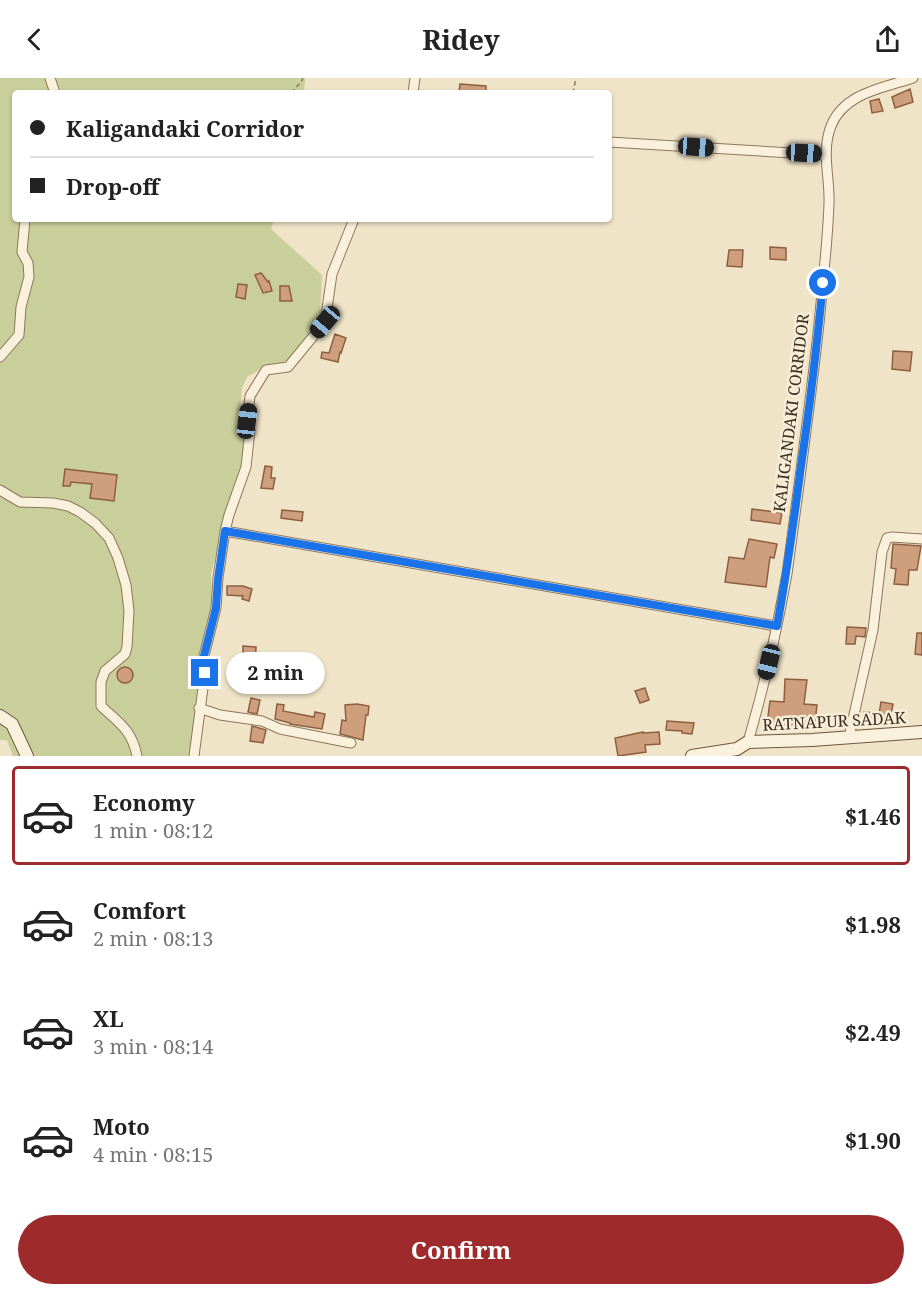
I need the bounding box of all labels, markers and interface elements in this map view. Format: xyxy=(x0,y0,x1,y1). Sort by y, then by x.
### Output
text: Ridey xyxy=(422,21,500,58)
icon: back xyxy=(18,23,51,56)
icon: share xyxy=(871,23,904,56)
text: Kaligandaki Corridor xyxy=(66,113,304,143)
car xyxy=(677,137,715,157)
car xyxy=(786,143,822,163)
text: Drop-off xyxy=(66,171,159,201)
route start xyxy=(809,269,836,296)
car xyxy=(307,302,343,342)
street label: KALIGANDAKI CORRIDOR xyxy=(768,312,814,513)
car xyxy=(236,402,258,440)
car xyxy=(756,642,782,682)
callout: 2 min xyxy=(226,652,325,694)
route end xyxy=(191,659,218,686)
text: 2 min xyxy=(247,659,304,686)
street label: RATNAPUR SADAK xyxy=(762,706,907,736)
text: Economy xyxy=(93,787,195,817)
icon: car xyxy=(21,789,75,843)
text: $1.46 xyxy=(845,801,901,831)
text: 1 min · 08:12 xyxy=(93,817,213,844)
text: Comfort xyxy=(93,895,186,925)
icon: car xyxy=(21,897,75,951)
text: $1.98 xyxy=(845,909,901,939)
text: 2 min · 08:13 xyxy=(93,925,213,952)
text: XL xyxy=(93,1003,124,1033)
icon: car xyxy=(21,1005,75,1059)
text: $2.49 xyxy=(845,1017,901,1047)
text: 3 min · 08:14 xyxy=(93,1033,213,1060)
text: Moto xyxy=(93,1111,150,1141)
icon: car xyxy=(21,1113,75,1167)
text: $1.90 xyxy=(845,1125,901,1155)
text: 4 min · 08:15 xyxy=(93,1141,213,1168)
button: Confirm xyxy=(18,1215,904,1284)

